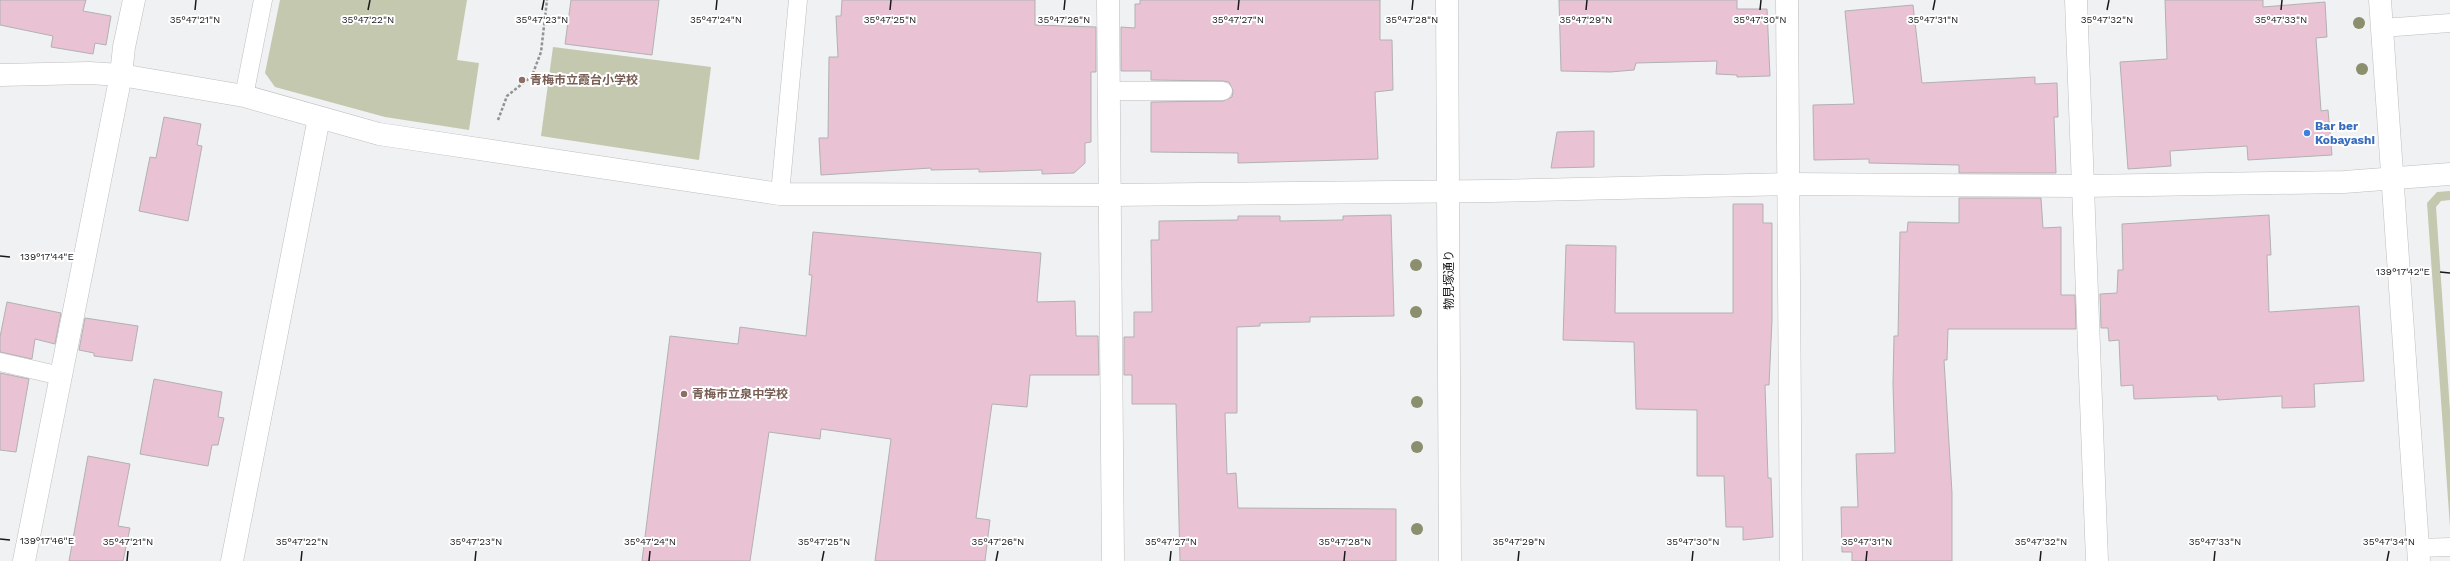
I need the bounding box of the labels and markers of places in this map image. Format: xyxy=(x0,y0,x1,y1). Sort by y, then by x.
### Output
place label: 青梅市立霞台小学校 xyxy=(530,73,638,87)
marker: 青梅市立霞台小学校 xyxy=(517,75,527,85)
place label: Bar ber Kobayashi xyxy=(2315,119,2375,147)
marker: Bar ber Kobayashi xyxy=(2302,128,2312,138)
place label: 青梅市立泉中学校 xyxy=(692,387,788,401)
marker: 青梅市立泉中学校 xyxy=(679,389,689,399)

